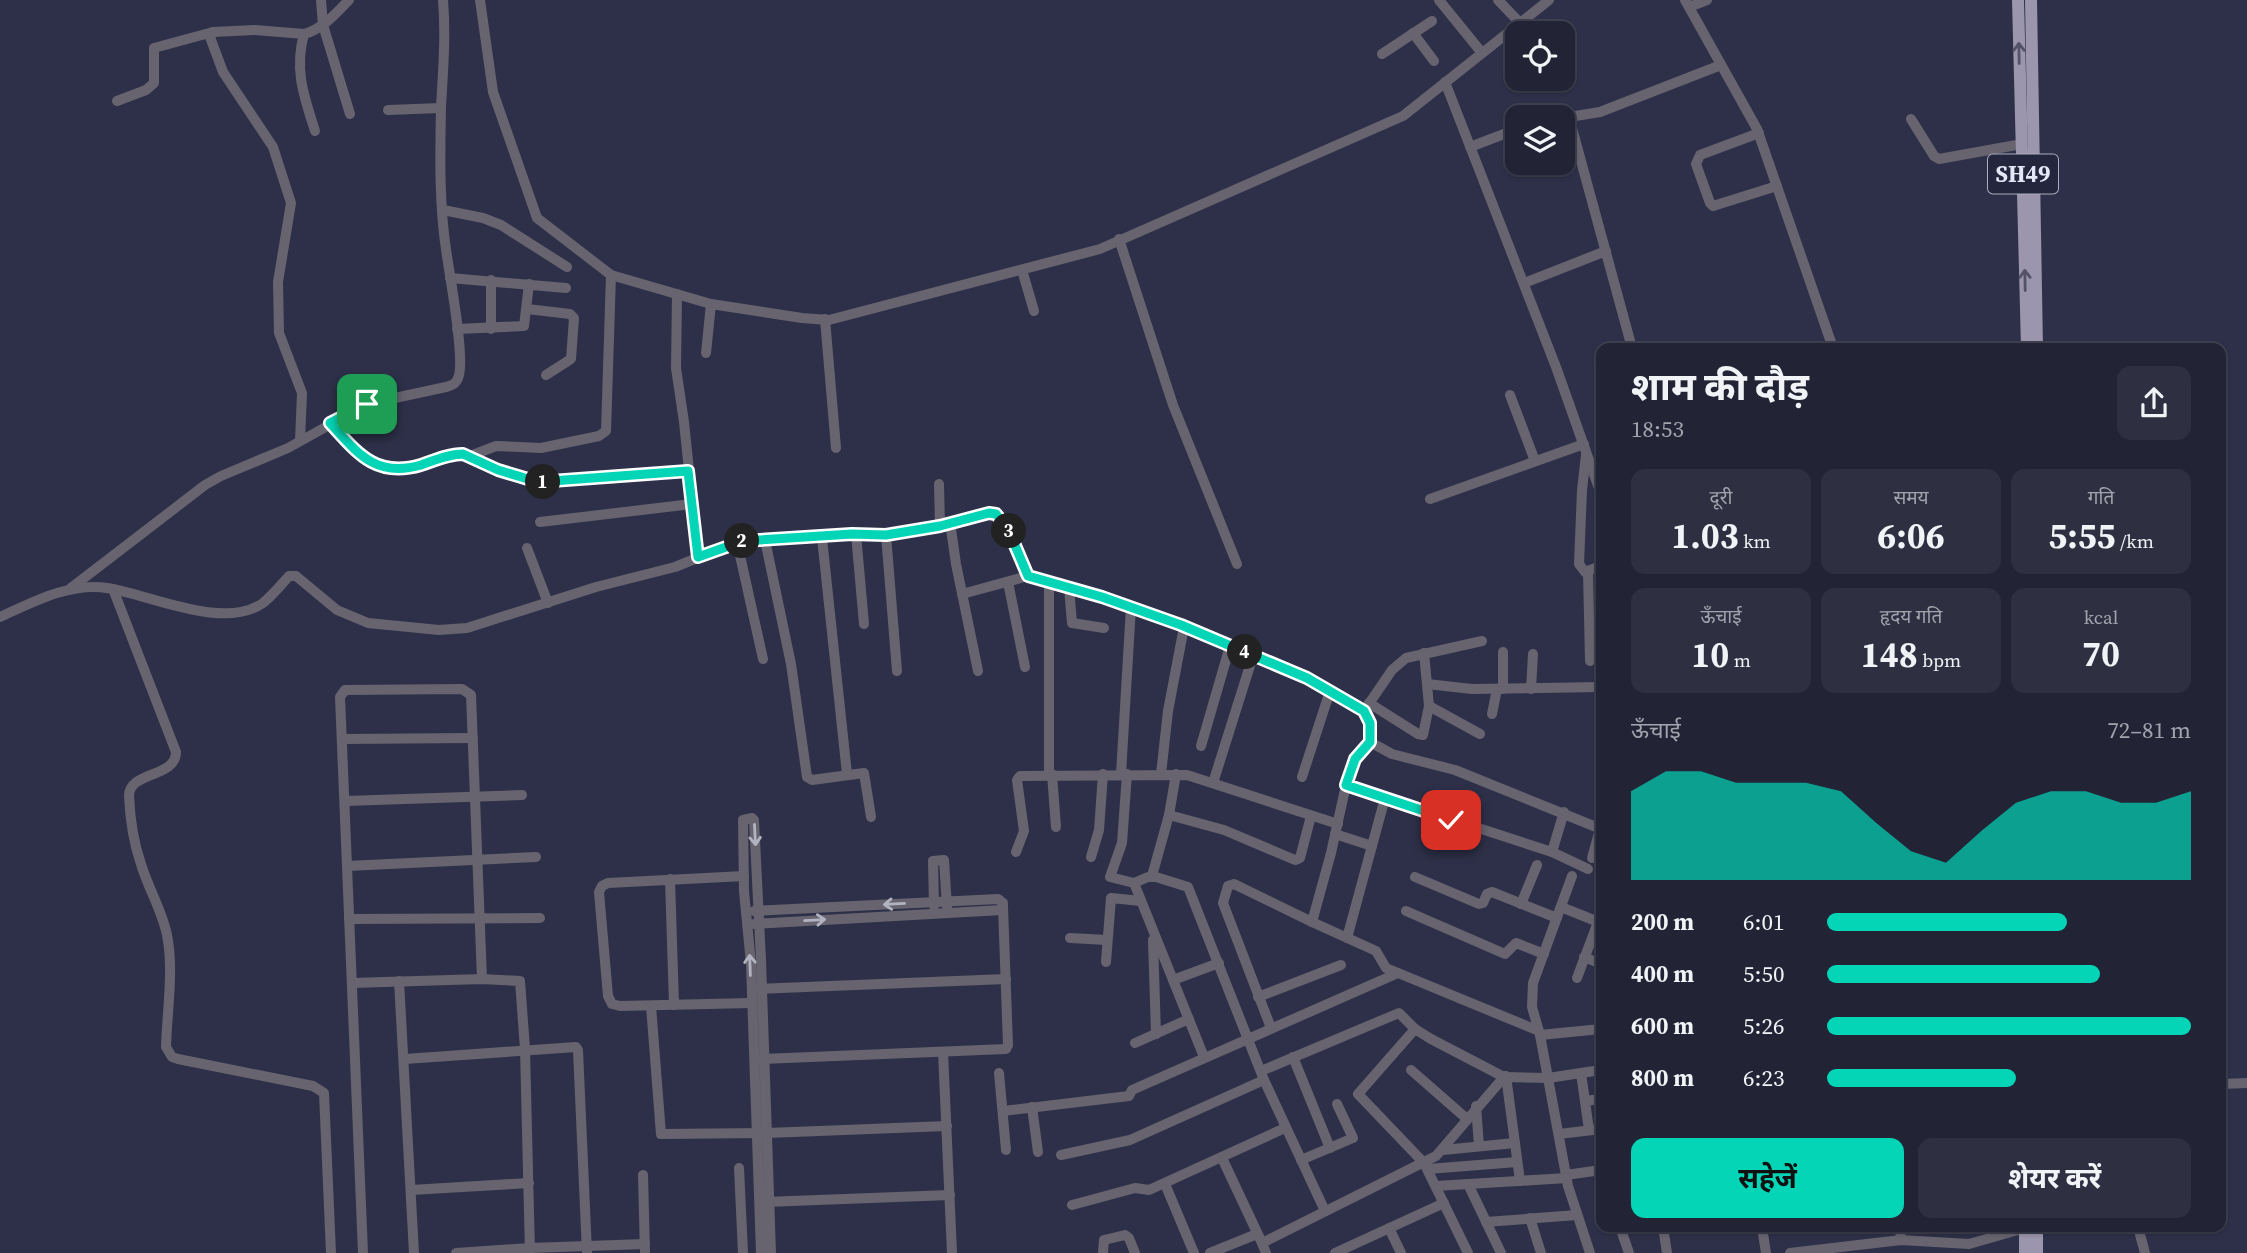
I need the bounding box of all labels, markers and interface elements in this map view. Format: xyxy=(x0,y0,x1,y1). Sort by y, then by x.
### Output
map controls xyxy=(1505,21,1575,175)
button: locate xyxy=(1505,21,1575,91)
one-way arrow xyxy=(2012,41,2026,64)
button: layers xyxy=(1505,105,1575,175)
road number: SH49 xyxy=(1988,154,2058,194)
one-way arrow xyxy=(2018,269,2032,292)
text: शाम की दौड़ xyxy=(1631,361,1809,413)
button: share xyxy=(2117,366,2191,440)
pin xyxy=(337,374,397,434)
icon: arrive xyxy=(348,385,386,423)
text: 18:53 xyxy=(1631,413,1684,445)
pin: 1 xyxy=(526,464,560,500)
text: 1 xyxy=(537,468,548,494)
text: दूरी xyxy=(1710,484,1732,510)
text: समय xyxy=(1893,484,1929,510)
text: गति xyxy=(2088,484,2114,510)
text: 1.03 xyxy=(1671,512,1739,560)
text: 6:06 xyxy=(1877,512,1945,560)
text: 5:55 xyxy=(2048,512,2116,560)
pin: 3 xyxy=(992,514,1026,548)
text: 3 xyxy=(1003,517,1014,543)
pin: 2 xyxy=(724,524,760,558)
text: 2 xyxy=(736,527,747,553)
text: km xyxy=(1739,528,1771,554)
text: /km xyxy=(2116,528,2154,554)
text: ऊँचाई xyxy=(1700,603,1742,629)
text: हृदय गति xyxy=(1880,603,1942,629)
text: kcal xyxy=(2084,604,2118,630)
text: 70 xyxy=(2082,630,2120,678)
text: 10 xyxy=(1691,631,1729,679)
text: 148 xyxy=(1861,631,1918,679)
pin: 4 xyxy=(1228,634,1262,670)
text: 4 xyxy=(1239,638,1250,664)
text: m xyxy=(1729,647,1751,673)
text: bpm xyxy=(1918,647,1961,673)
text: ऊँचाई xyxy=(1631,714,1681,746)
text: 72–81 m xyxy=(2107,714,2191,746)
pin xyxy=(1421,790,1481,850)
icon: check xyxy=(1432,801,1470,839)
one-way arrow xyxy=(749,824,762,847)
one-way arrow xyxy=(883,898,906,911)
text: 200 m xyxy=(1631,906,1694,938)
text: 6:01 xyxy=(1743,906,1784,938)
one-way arrow xyxy=(804,914,827,927)
one-way arrow xyxy=(744,953,757,976)
text: 400 m xyxy=(1631,958,1694,990)
text: 5:50 xyxy=(1743,958,1784,990)
text: 600 m xyxy=(1631,1010,1694,1042)
text: 5:26 xyxy=(1743,1010,1784,1042)
text: 800 m xyxy=(1631,1062,1694,1094)
text: 6:23 xyxy=(1743,1062,1784,1094)
button: सहेजें xyxy=(1631,1138,1904,1218)
button: शेयर करें xyxy=(1918,1138,2191,1218)

